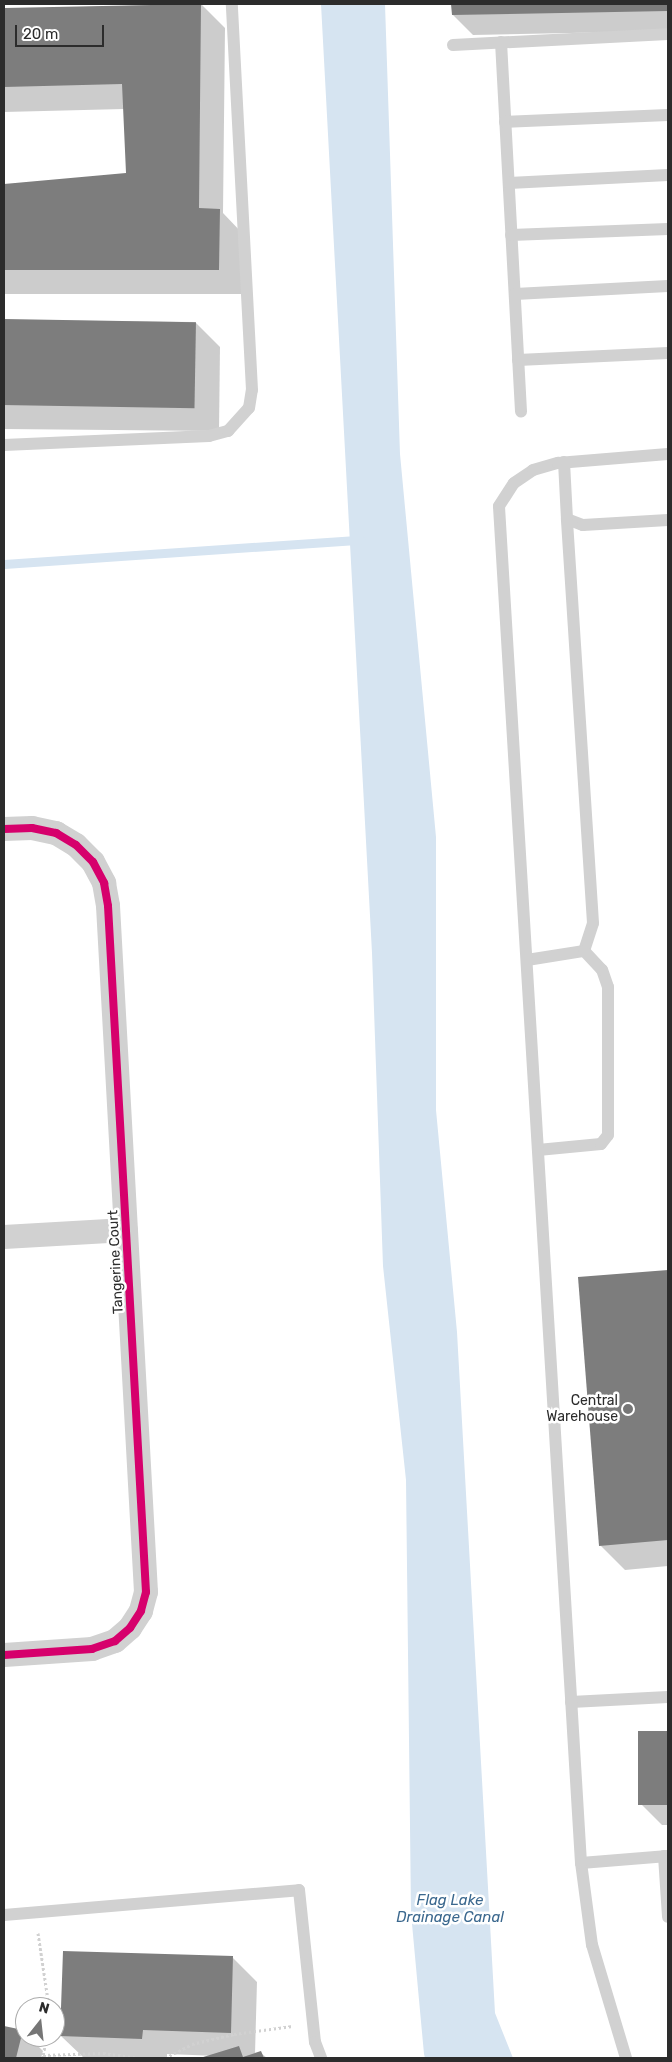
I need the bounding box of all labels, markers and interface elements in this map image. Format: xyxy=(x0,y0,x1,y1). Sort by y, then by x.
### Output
scale bar xyxy=(18,15,106,47)
text: 20 m xyxy=(23,25,58,43)
street label: Tangerine Court xyxy=(105,1209,127,1315)
place label: Central Warehouse xyxy=(546,1393,618,1425)
marker: Central Warehouse xyxy=(622,1403,634,1415)
water label: Flag Lake Drainage Canal xyxy=(396,1891,504,1926)
north arrow xyxy=(15,1997,65,2047)
text: N xyxy=(37,1998,51,2018)

